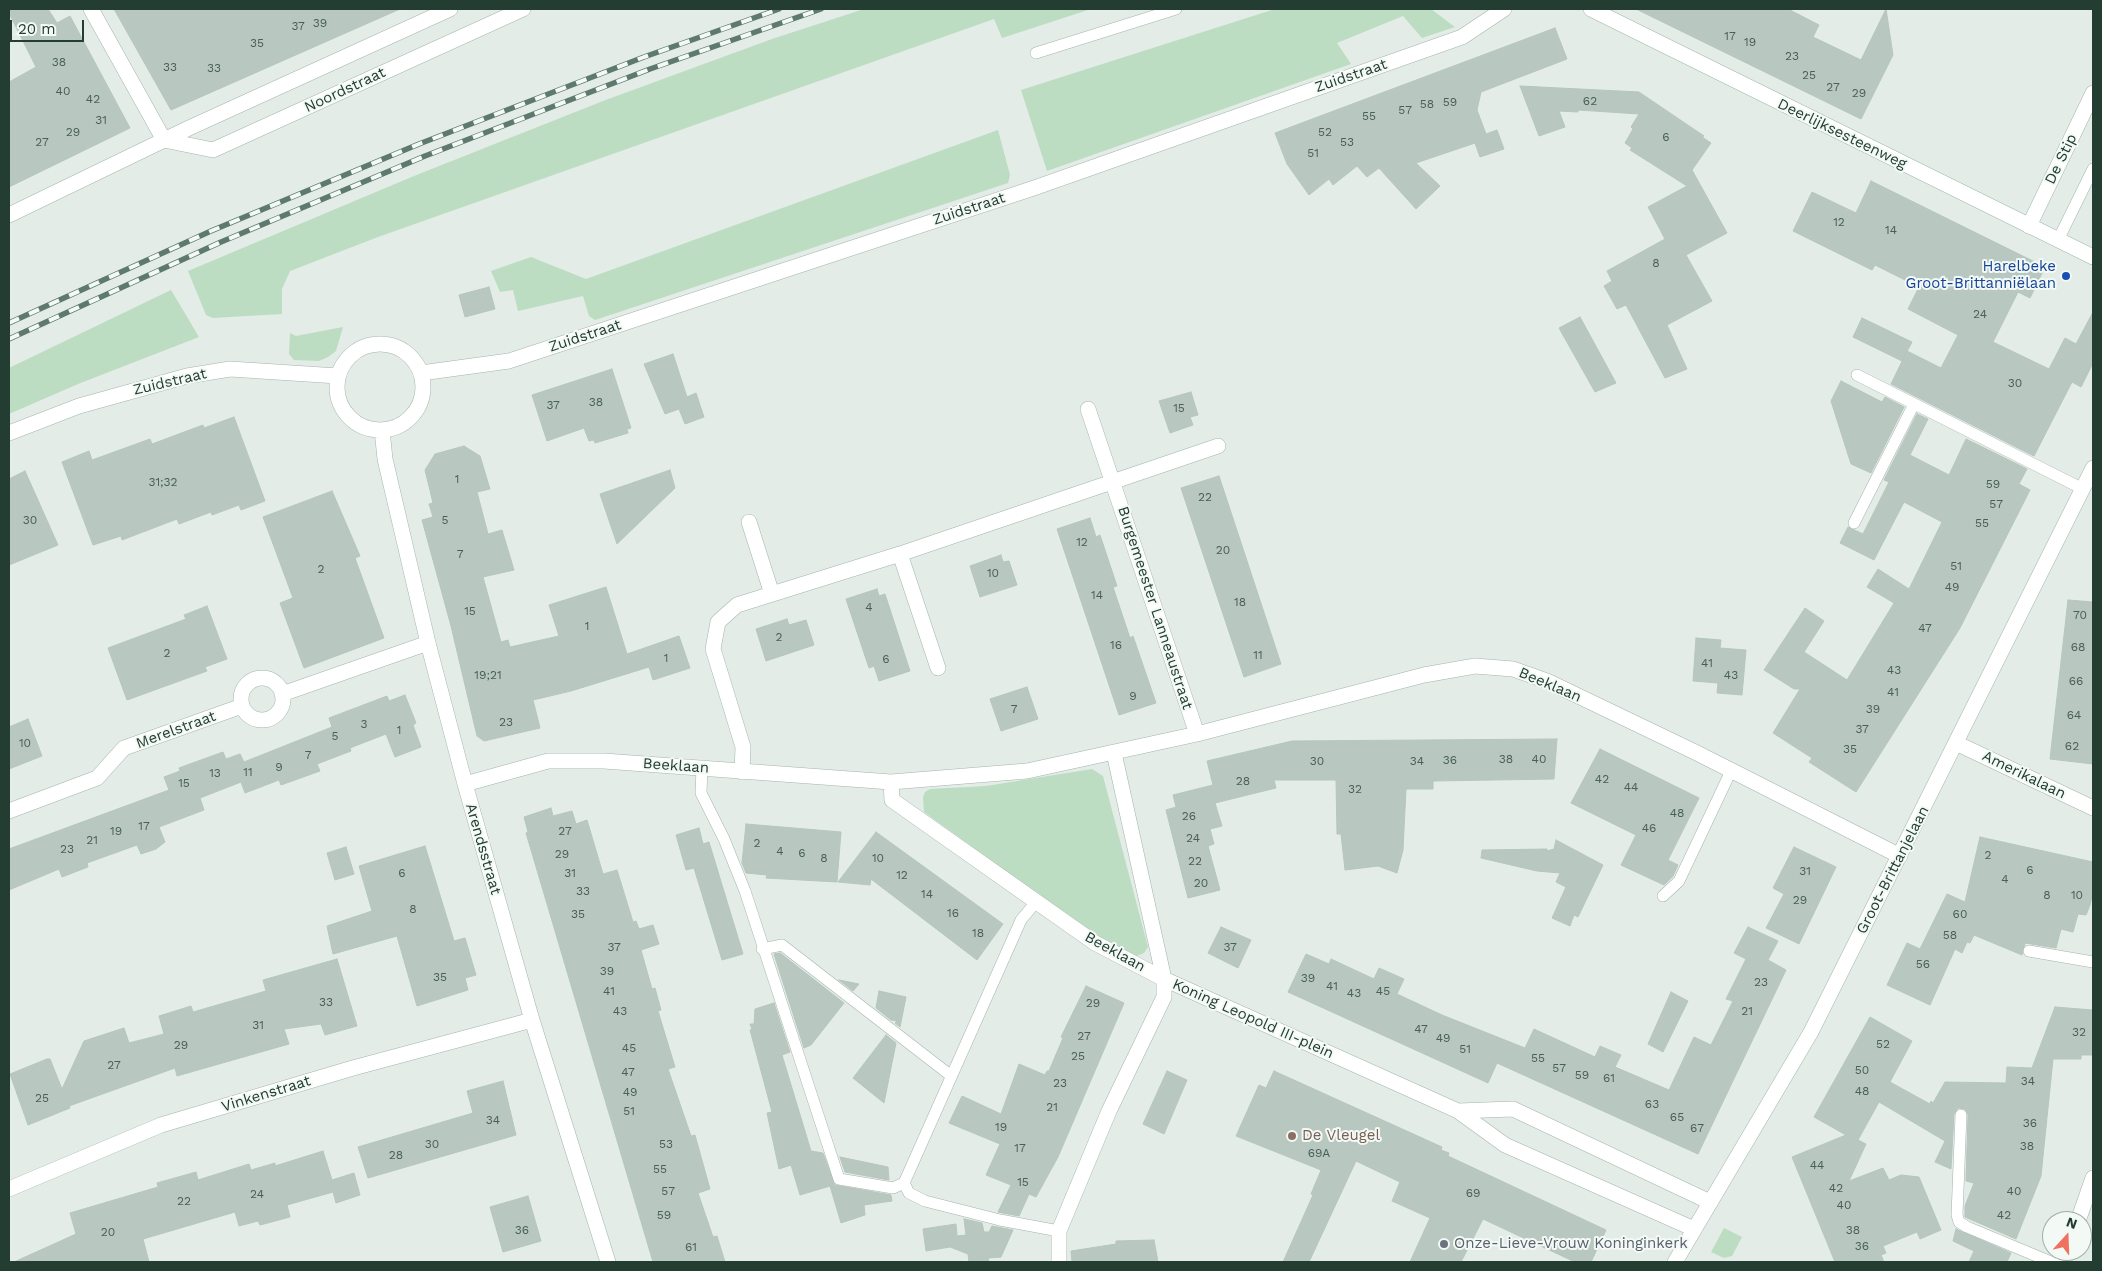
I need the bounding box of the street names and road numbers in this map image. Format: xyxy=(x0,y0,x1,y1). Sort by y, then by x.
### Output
street label: Zuidstraat xyxy=(1313,55,1389,97)
street label: Noordstraat xyxy=(302,63,388,117)
street label: Deerlijksesteenweg xyxy=(1775,95,1909,173)
street label: De Stip xyxy=(2041,131,2081,187)
street label: Zuidstraat xyxy=(931,189,1007,229)
street label: Zuidstraat xyxy=(547,316,623,356)
street label: Zuidstraat xyxy=(131,365,209,399)
street label: Burgemeester Lanneaustraat xyxy=(1114,504,1196,712)
street label: Beeklaan xyxy=(1516,664,1584,706)
street label: Merelstraat xyxy=(134,707,218,753)
street label: Amerikalaan xyxy=(1979,747,2069,803)
street label: Beeklaan xyxy=(642,755,710,777)
street label: Arendsstraat xyxy=(461,801,505,897)
street label: Groot-Brittanjelaan xyxy=(1853,803,1933,937)
street label: Beeklaan xyxy=(1082,928,1148,976)
street label: Koning Leopold III-plein xyxy=(1170,975,1336,1063)
street label: Vinkenstraat xyxy=(219,1072,313,1116)

